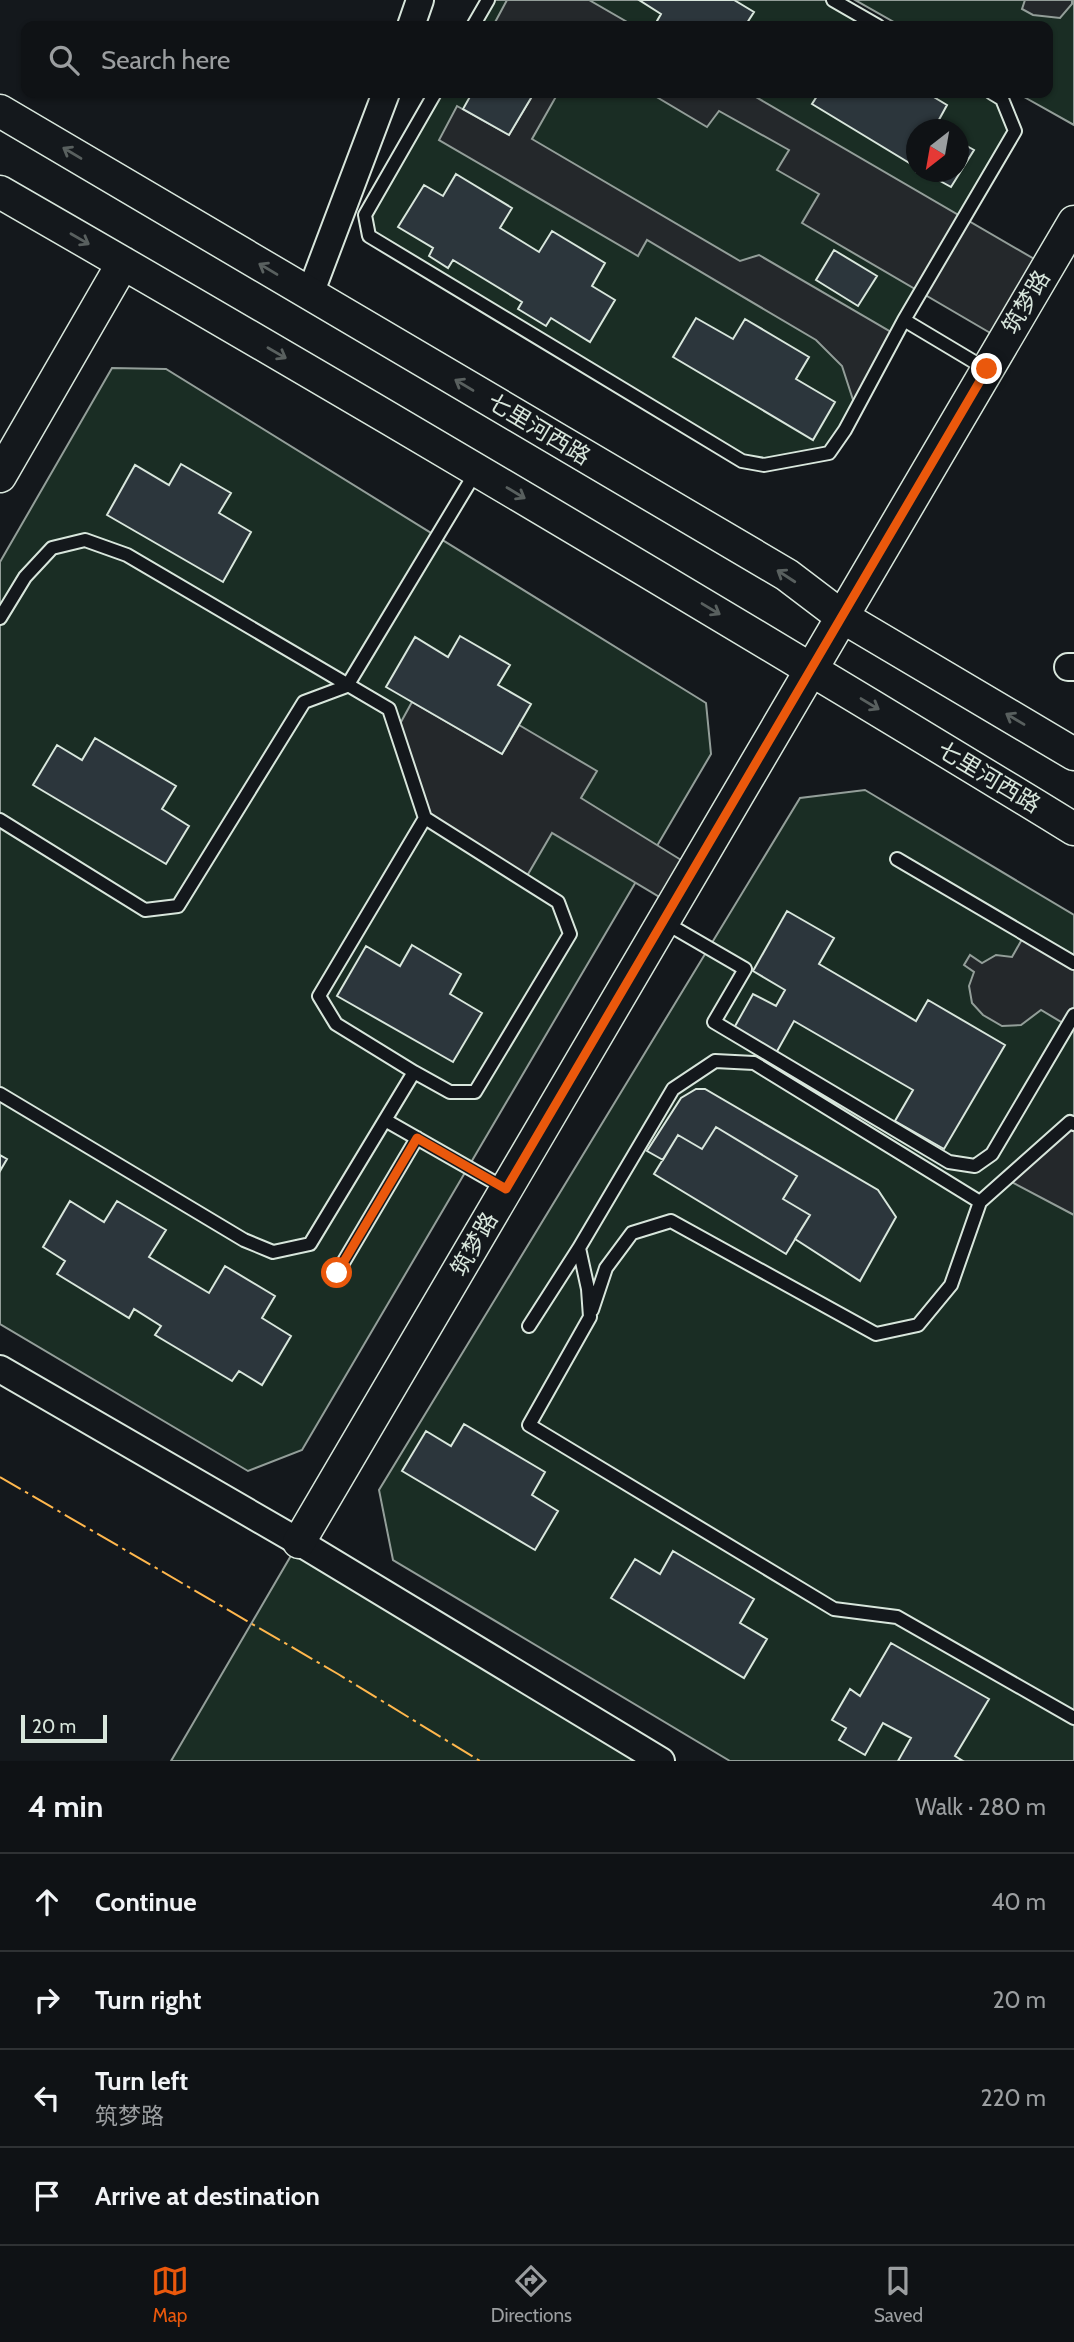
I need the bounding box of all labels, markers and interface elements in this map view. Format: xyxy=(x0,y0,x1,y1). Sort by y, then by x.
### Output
search box xyxy=(21,21,1053,98)
icon: search xyxy=(45,41,83,79)
text: Search here xyxy=(101,44,230,76)
north arrow xyxy=(906,119,969,182)
one-way arrow xyxy=(62,146,82,160)
one-way arrow xyxy=(70,232,90,246)
one-way arrow xyxy=(258,262,278,276)
street label: 筑梦路 xyxy=(996,265,1056,339)
one-way arrow xyxy=(267,346,287,360)
route end xyxy=(971,353,1002,384)
one-way arrow xyxy=(454,378,474,392)
street label: 七里河西路 xyxy=(483,387,595,471)
one-way arrow xyxy=(505,486,525,500)
one-way arrow xyxy=(777,568,796,583)
one-way arrow xyxy=(701,602,721,616)
one-way arrow xyxy=(860,698,880,712)
one-way arrow xyxy=(1006,712,1026,726)
street label: 七里河西路 xyxy=(933,735,1045,819)
street label: 筑梦路 xyxy=(445,1207,503,1281)
route start xyxy=(321,1257,352,1288)
scale bar xyxy=(21,1712,107,1744)
text: 20 m xyxy=(32,1715,76,1738)
text: 4 min xyxy=(28,1788,103,1825)
text: Walk · 280 m xyxy=(915,1793,1046,1821)
icon: ahead xyxy=(28,1883,66,1921)
text: Continue xyxy=(95,1886,197,1918)
text: 40 m xyxy=(991,1888,1046,1916)
icon: right xyxy=(28,1981,66,2019)
text: Turn right xyxy=(95,1984,201,2016)
text: 20 m xyxy=(993,1986,1046,2014)
text: Turn left xyxy=(95,2065,188,2097)
icon: left xyxy=(28,2079,66,2117)
text: 220 m xyxy=(980,2084,1046,2112)
text: 筑梦路 xyxy=(95,2102,164,2130)
icon: arrive xyxy=(28,2177,66,2215)
text: Arrive at destination xyxy=(95,2180,320,2212)
tab: Map xyxy=(151,2262,189,2327)
tab: Directions xyxy=(491,2262,572,2327)
tab: Saved xyxy=(874,2262,923,2327)

